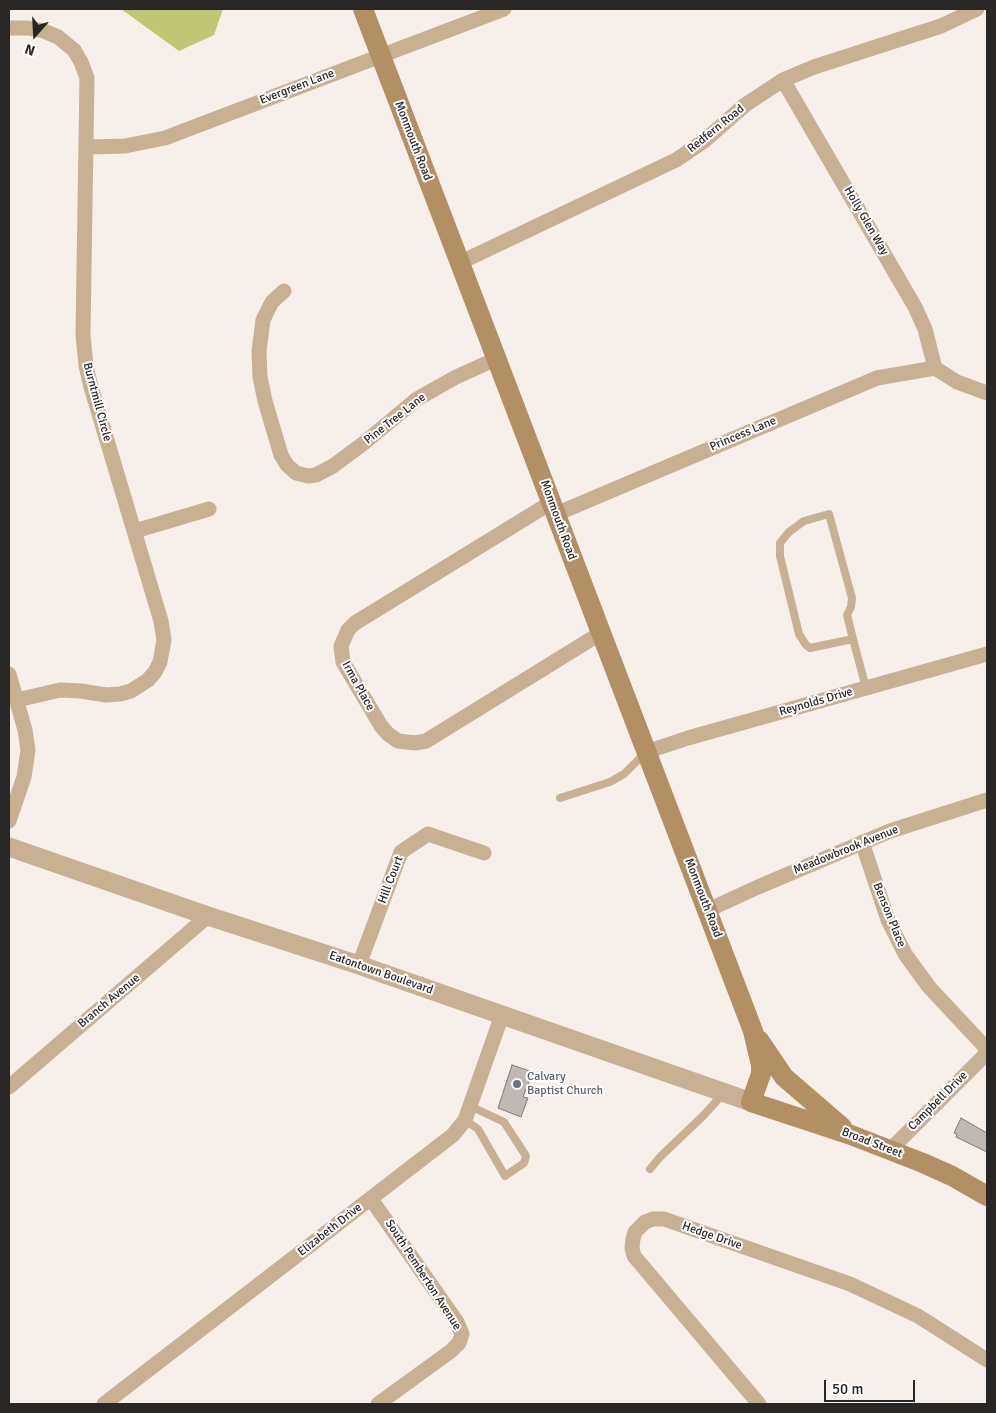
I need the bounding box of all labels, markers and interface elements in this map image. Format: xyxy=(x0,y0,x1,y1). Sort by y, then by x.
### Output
north arrow xyxy=(10,10,60,60)
text: N xyxy=(23,40,37,59)
street label: Evergreen Lane xyxy=(258,66,336,108)
street label: Monmouth Road xyxy=(391,99,435,183)
street label: Redfern Road xyxy=(685,102,747,156)
street label: Holly Glen Way xyxy=(841,184,891,258)
street label: Burntmill Circle xyxy=(80,361,114,443)
street label: Pine Tree Lane xyxy=(361,390,429,448)
street label: Princess Lane xyxy=(708,414,778,454)
street label: Monmouth Road xyxy=(537,478,579,562)
street label: Irma Place xyxy=(339,659,377,713)
street label: Reynolds Drive xyxy=(778,685,854,719)
street label: Meadowbrook Avenue xyxy=(791,822,901,878)
street label: Hill Court xyxy=(375,854,407,906)
street label: Monmouth Road xyxy=(681,856,725,940)
street label: Benson Place xyxy=(869,881,909,949)
street label: Eatontown Boulevard xyxy=(327,948,435,998)
street label: Branch Avenue xyxy=(75,971,143,1031)
street label: Campbell Drive xyxy=(905,1068,971,1134)
place label: Calvary Baptist Church xyxy=(527,1070,603,1098)
marker: Calvary Baptist Church xyxy=(511,1078,523,1090)
street label: Broad Street xyxy=(840,1125,904,1161)
street label: Elizabeth Drive xyxy=(295,1200,365,1260)
street label: South Pemberton Avenue xyxy=(382,1217,464,1333)
street label: Hedge Drive xyxy=(680,1219,744,1253)
scale bar xyxy=(826,1370,917,1402)
text: 50 m xyxy=(832,1380,863,1398)

